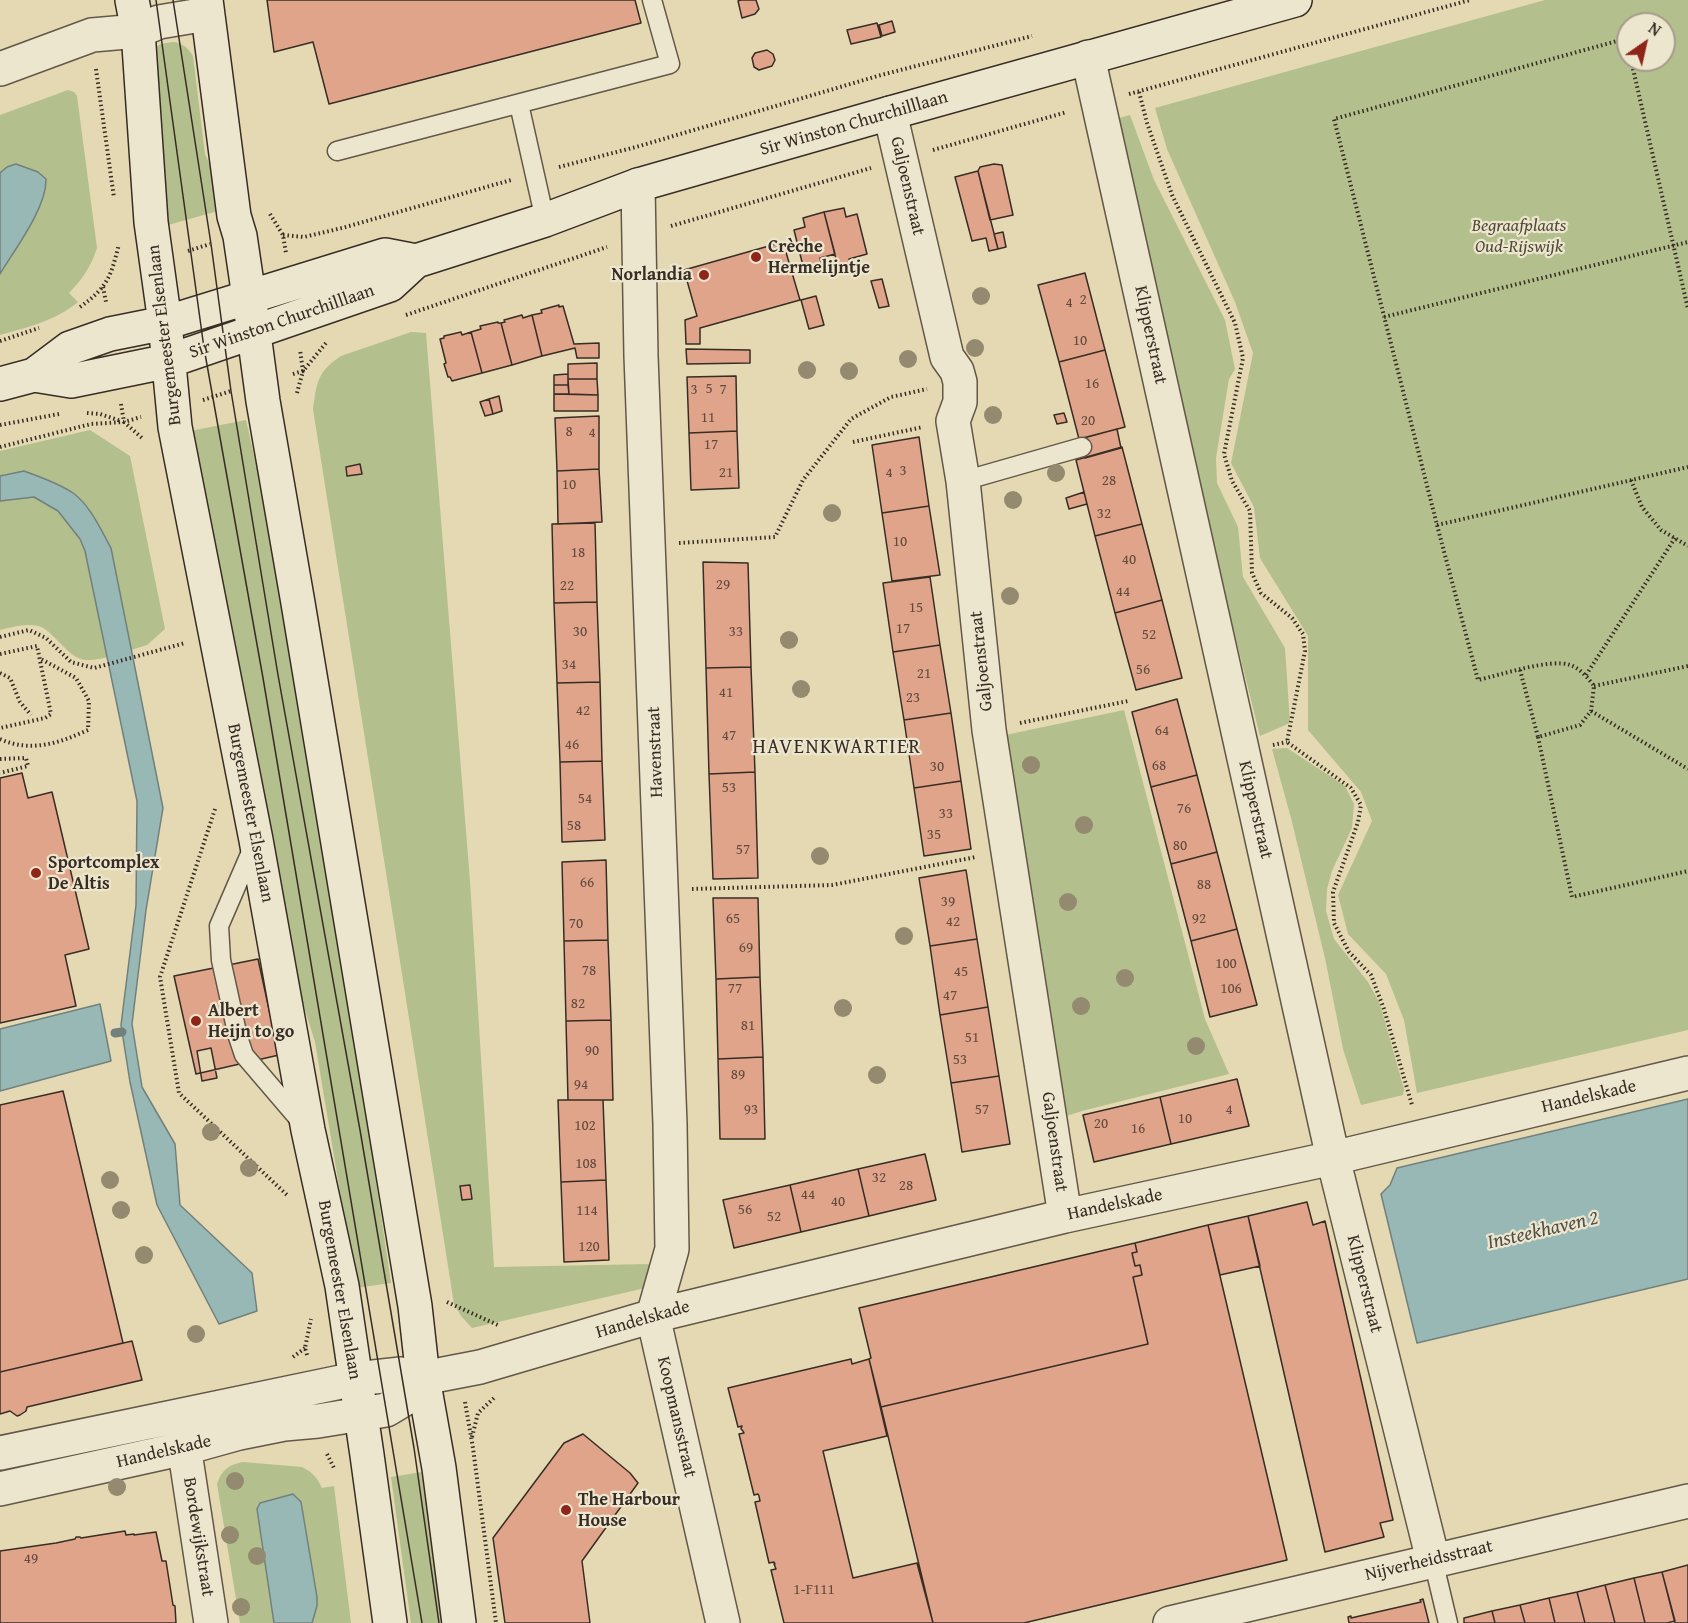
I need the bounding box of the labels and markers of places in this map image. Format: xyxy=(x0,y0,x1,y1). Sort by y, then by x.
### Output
place label: Crèche Hermelijntje xyxy=(768,236,870,278)
marker: Crèche Hermelijntje xyxy=(749,250,763,264)
place label: Norlandia xyxy=(612,264,692,286)
marker: Norlandia xyxy=(697,268,711,282)
place label: Sportcomplex De Altis xyxy=(48,852,160,894)
marker: Sportcomplex De Altis xyxy=(29,866,43,880)
place label: Albert Heijn to go xyxy=(208,1000,294,1042)
marker: Albert Heijn to go xyxy=(189,1014,203,1028)
place label: The Harbour House xyxy=(578,1489,680,1532)
marker: The Harbour House xyxy=(559,1503,573,1517)

